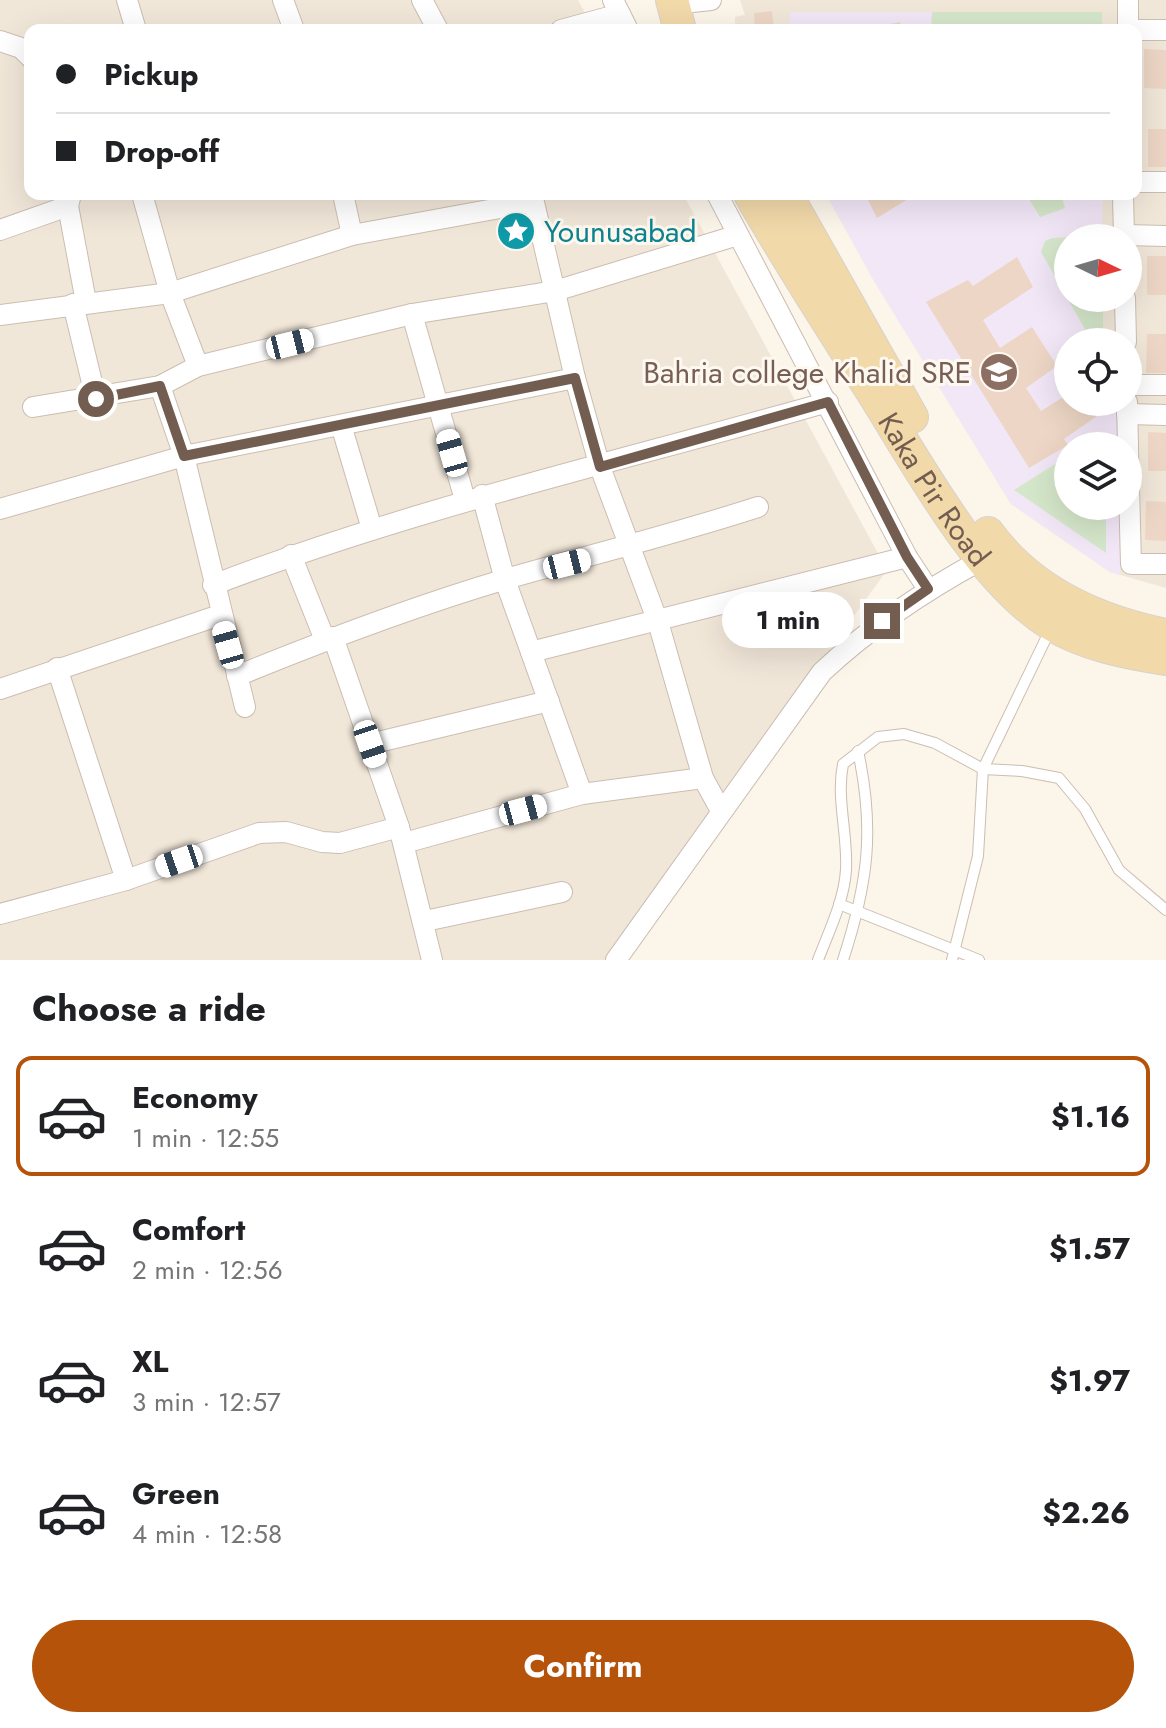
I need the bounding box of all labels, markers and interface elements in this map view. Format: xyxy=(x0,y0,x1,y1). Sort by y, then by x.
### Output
text: Pickup xyxy=(104,53,199,96)
text: Drop-off xyxy=(104,130,219,173)
place icon: Younusabad xyxy=(495,210,537,252)
place label: Younusabad xyxy=(544,210,697,253)
north arrow xyxy=(1054,224,1142,312)
map controls xyxy=(1054,224,1142,520)
car xyxy=(264,327,316,361)
button: locate xyxy=(1054,328,1142,416)
place label: Bahria college Khalid SRE xyxy=(643,351,971,394)
school or university icon: Bahria college Khalid SRE xyxy=(978,351,1020,393)
route start xyxy=(78,381,114,417)
street label: Kaka Pir Road xyxy=(868,404,1001,575)
car xyxy=(434,427,470,479)
button: layers xyxy=(1054,432,1142,520)
car xyxy=(541,547,593,581)
callout: 1 min xyxy=(722,593,854,649)
text: 1 min xyxy=(756,601,820,639)
route end xyxy=(864,603,900,639)
car xyxy=(210,619,246,671)
car xyxy=(351,717,389,771)
car xyxy=(497,792,549,828)
car xyxy=(152,842,206,880)
text: Choose a ride xyxy=(32,982,266,1034)
text: Economy xyxy=(132,1076,258,1119)
icon: car xyxy=(36,1080,108,1152)
text: $1.16 xyxy=(1051,1095,1130,1138)
text: 1 min · 12:55 xyxy=(132,1119,279,1157)
text: Comfort xyxy=(132,1208,245,1251)
icon: car xyxy=(36,1212,108,1284)
text: $1.57 xyxy=(1049,1227,1130,1270)
text: 2 min · 12:56 xyxy=(132,1251,283,1289)
text: XL xyxy=(132,1340,168,1383)
icon: car xyxy=(36,1344,108,1416)
text: $1.97 xyxy=(1049,1359,1130,1402)
text: 3 min · 12:57 xyxy=(132,1383,281,1421)
text: Green xyxy=(132,1472,220,1515)
icon: car xyxy=(36,1476,108,1548)
text: $2.26 xyxy=(1042,1491,1130,1534)
text: 4 min · 12:58 xyxy=(132,1515,282,1553)
button: Confirm xyxy=(32,1620,1134,1712)

